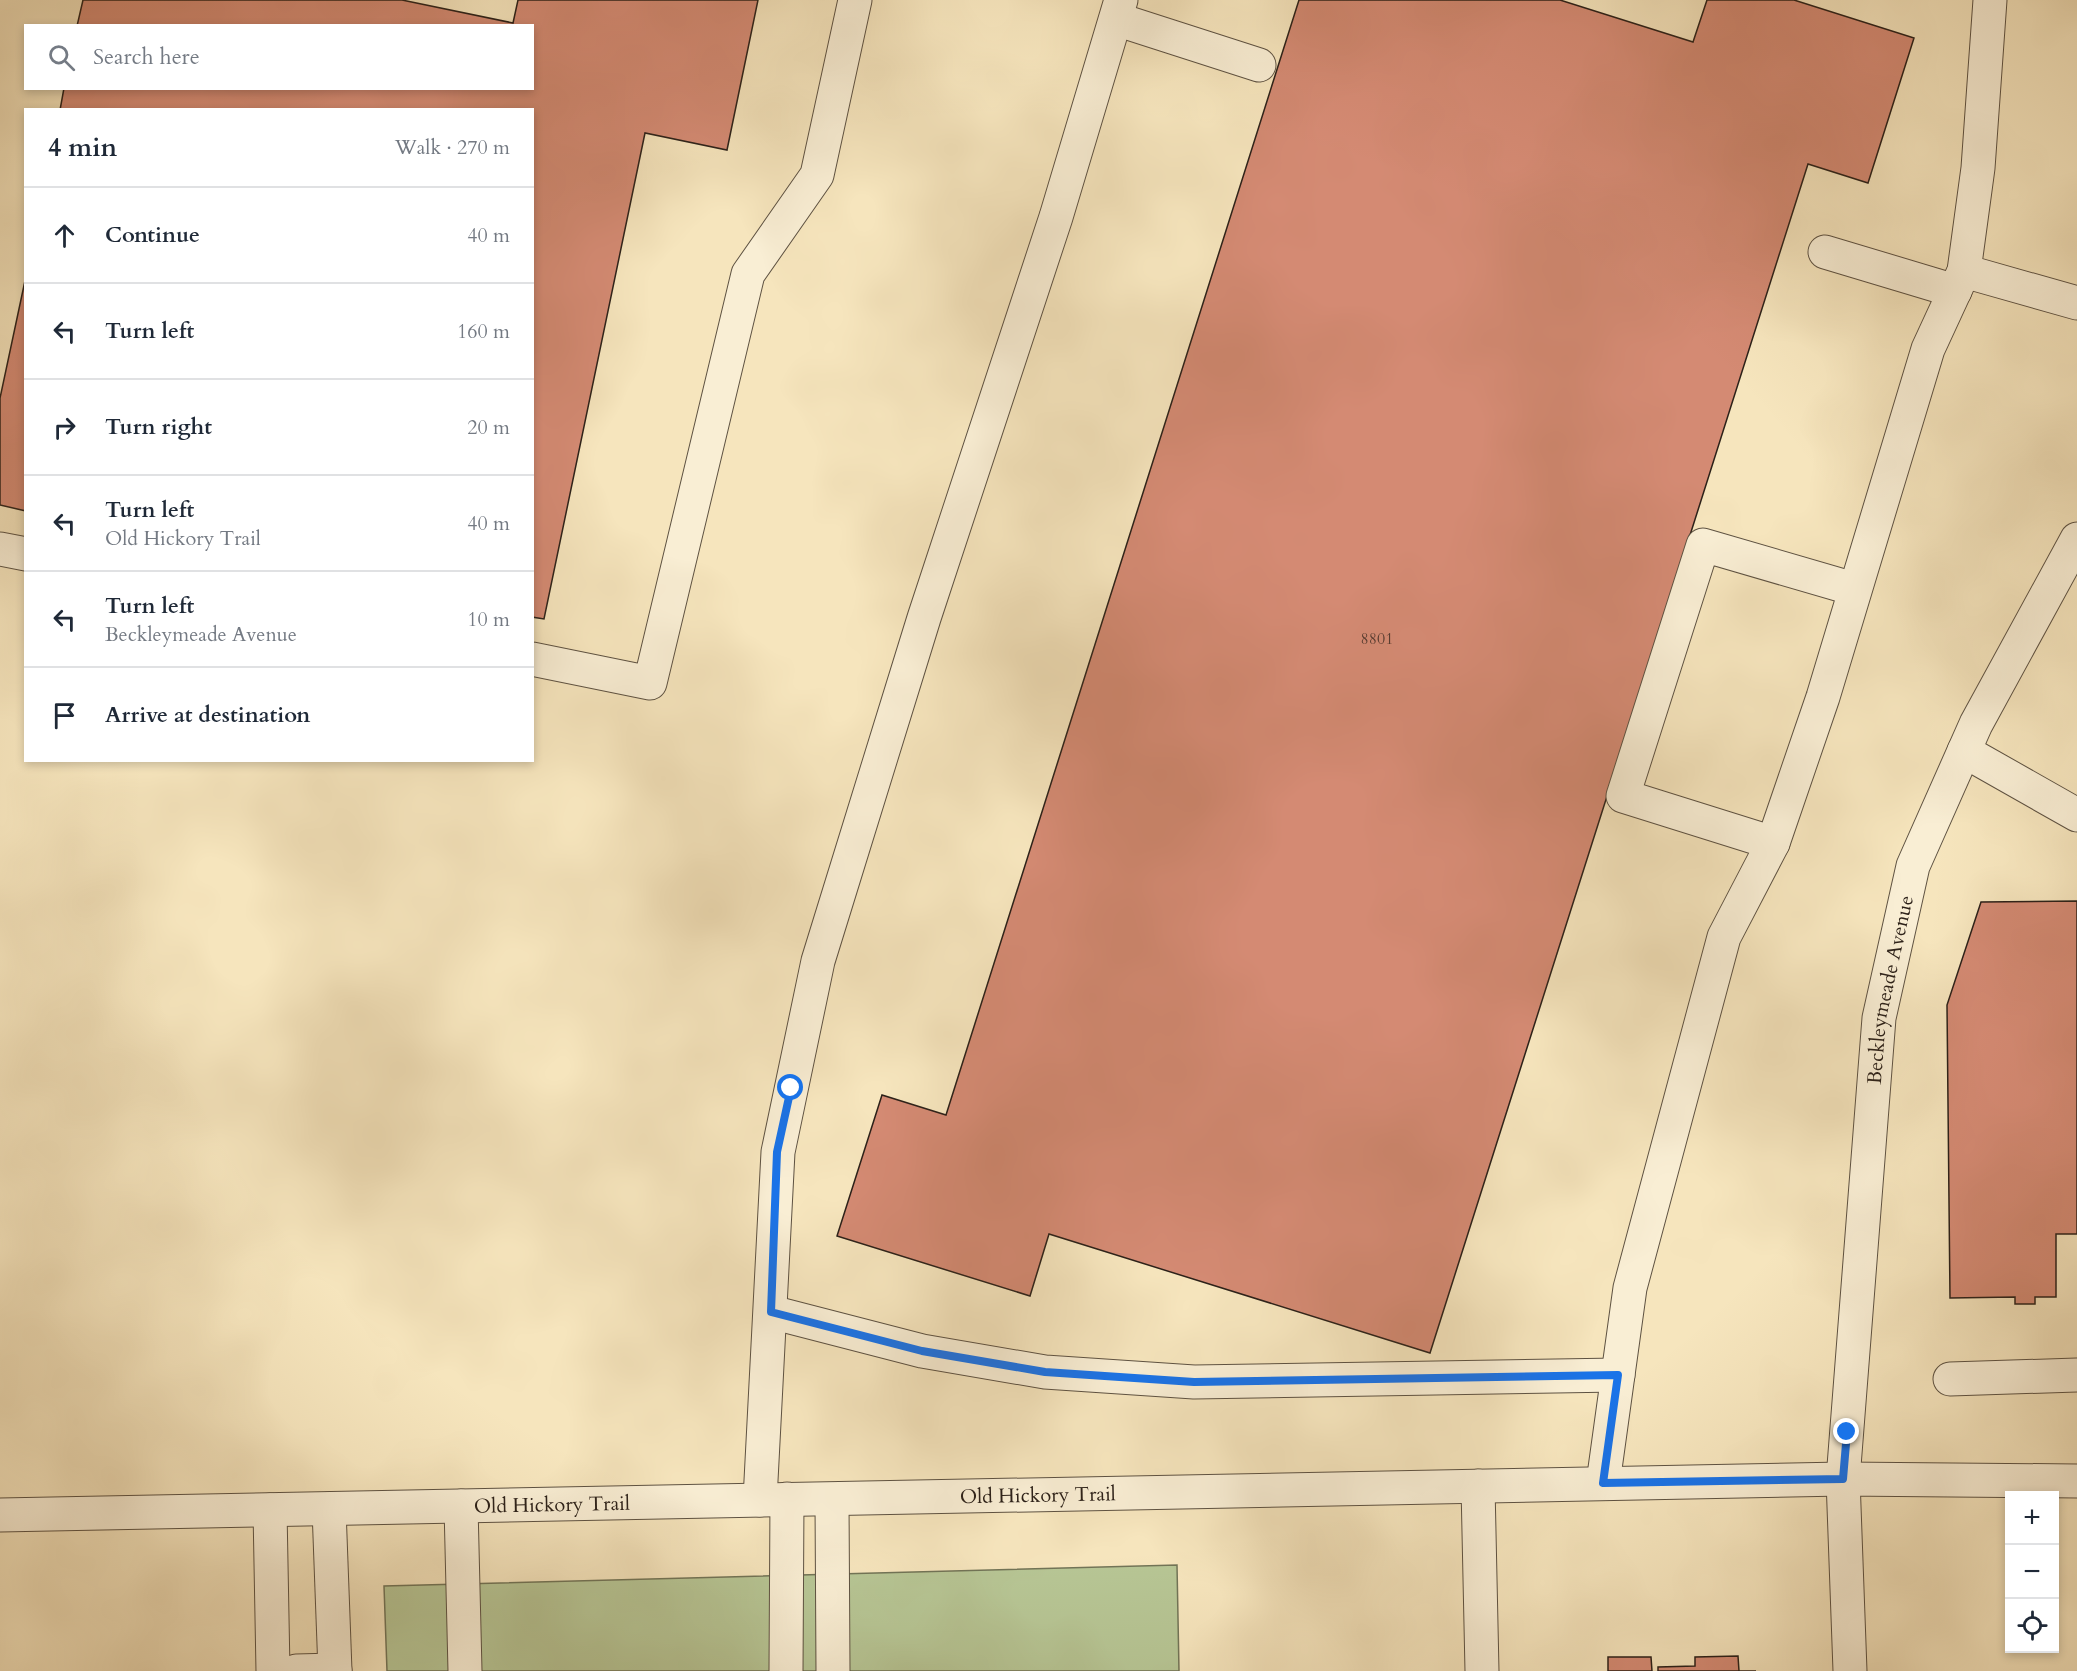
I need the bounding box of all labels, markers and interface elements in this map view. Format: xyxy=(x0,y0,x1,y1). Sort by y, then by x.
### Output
search box xyxy=(24,24,534,90)
icon: search xyxy=(45,41,78,74)
text: Search here xyxy=(93,42,200,72)
text: 4 min xyxy=(48,130,117,165)
text: Walk · 270 m xyxy=(395,134,510,161)
icon: ahead xyxy=(48,219,81,252)
text: Continue xyxy=(105,220,200,250)
text: 40 m xyxy=(467,222,510,249)
icon: left xyxy=(48,315,81,348)
text: Turn left xyxy=(105,316,194,346)
text: 160 m xyxy=(457,318,510,345)
icon: right xyxy=(48,411,81,444)
text: Turn right xyxy=(105,412,212,442)
text: 20 m xyxy=(467,414,510,441)
text: Turn left xyxy=(105,495,194,525)
icon: left xyxy=(48,507,81,540)
text: 40 m xyxy=(467,510,510,537)
text: Old Hickory Trail xyxy=(105,525,261,552)
text: Turn left xyxy=(105,591,194,621)
icon: left xyxy=(48,603,81,636)
text: 10 m xyxy=(467,606,510,633)
text: Beckleymeade Avenue xyxy=(105,621,297,648)
house number: 8801 xyxy=(1361,628,1393,650)
icon: arrive xyxy=(48,699,81,732)
text: Arrive at destination xyxy=(105,700,310,730)
street label: Beckleymeade Avenue xyxy=(1860,893,1920,1085)
route start xyxy=(777,1074,803,1100)
route end xyxy=(1833,1418,1859,1444)
street label: Old Hickory Trail xyxy=(960,1480,1116,1510)
street label: Old Hickory Trail xyxy=(474,1489,630,1519)
map controls xyxy=(2005,1491,2059,1653)
button: + xyxy=(2005,1491,2059,1545)
button: − xyxy=(2005,1545,2059,1599)
button: locate xyxy=(2005,1599,2059,1653)

